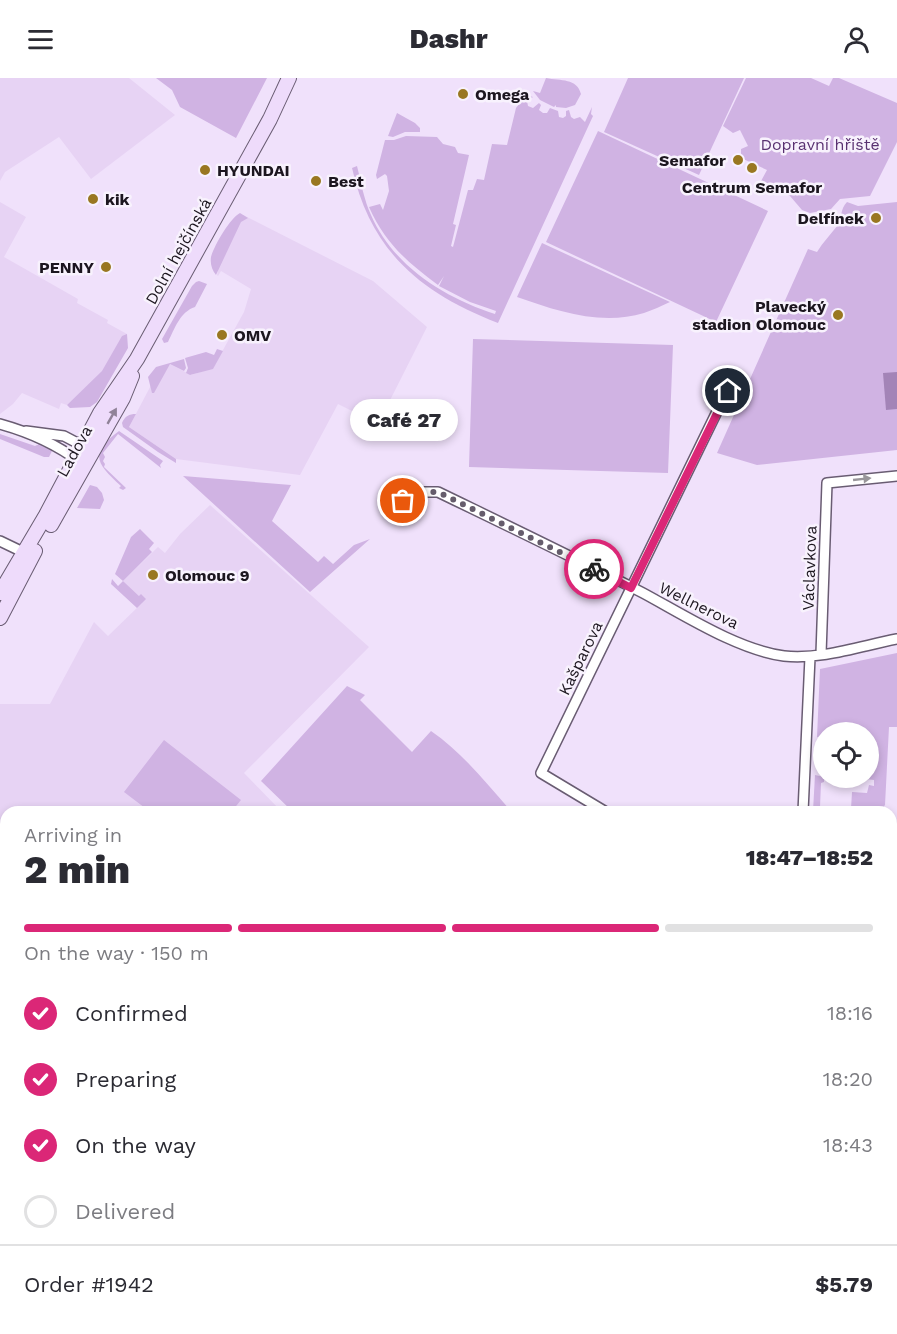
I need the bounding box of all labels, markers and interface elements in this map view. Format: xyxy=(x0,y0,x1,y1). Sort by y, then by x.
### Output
icon: menu xyxy=(24,23,57,56)
text: Dashr xyxy=(410,23,487,55)
icon: person xyxy=(840,23,873,56)
place label: Omega xyxy=(475,85,530,104)
marker: Omega xyxy=(456,87,470,101)
park label: Dopravní hřiště xyxy=(760,135,880,154)
place label: Semafor xyxy=(659,151,726,170)
marker: Semafor xyxy=(731,153,745,167)
place label: HYUNDAI xyxy=(217,161,290,180)
marker: Centrum Semafor xyxy=(745,161,759,175)
marker: HYUNDAI xyxy=(198,163,212,177)
place label: Best xyxy=(328,172,364,191)
marker: Best xyxy=(309,174,323,188)
place label: Centrum Semafor xyxy=(682,178,822,197)
place label: kik xyxy=(105,190,130,209)
marker: kik xyxy=(86,192,100,206)
street label: Dolní hejčínská xyxy=(141,195,215,308)
place label: Delfínek xyxy=(798,209,864,228)
marker: Delfínek xyxy=(869,211,883,225)
place label: PENNY xyxy=(39,258,94,277)
marker: PENNY xyxy=(99,260,113,274)
place label: Plavecký stadion Olomouc xyxy=(692,297,827,334)
marker: Plavecký stadion Olomouc xyxy=(831,308,845,322)
place label: OMV xyxy=(234,326,271,345)
marker: OMV xyxy=(215,328,229,342)
pin xyxy=(702,365,753,416)
icon: home xyxy=(711,374,744,407)
callout: Café 27 xyxy=(349,399,457,441)
one-way arrow xyxy=(107,408,118,424)
text: Café 27 xyxy=(367,408,441,432)
street label: Ladova xyxy=(53,422,96,480)
pin xyxy=(377,475,428,526)
one-way arrow xyxy=(853,475,872,484)
icon: bag xyxy=(386,484,419,517)
street label: Václavkova xyxy=(799,525,820,611)
courier xyxy=(564,539,624,599)
icon: bike xyxy=(578,553,611,586)
place label: Olomouc 9 xyxy=(165,566,250,585)
marker: Olomouc 9 xyxy=(146,568,160,582)
street label: Wellnerova xyxy=(656,578,742,633)
street label: Kašparova xyxy=(554,618,606,698)
map controls xyxy=(813,722,879,788)
button: locate xyxy=(813,722,879,788)
text: Arriving in xyxy=(24,823,122,847)
text: 18:47–18:52 xyxy=(746,845,873,870)
text: 2 min xyxy=(24,847,130,892)
text: On the way · 150 m xyxy=(24,941,209,965)
icon: check xyxy=(24,997,57,1030)
text: Confirmed xyxy=(75,1001,188,1026)
text: 18:16 xyxy=(827,1001,873,1025)
icon: check xyxy=(24,1063,57,1096)
text: Preparing xyxy=(75,1067,176,1092)
text: 18:20 xyxy=(823,1067,873,1091)
icon: check xyxy=(24,1129,57,1162)
text: On the way xyxy=(75,1133,196,1158)
text: 18:43 xyxy=(823,1133,873,1157)
text: Delivered xyxy=(75,1199,175,1224)
text: Order #1942 xyxy=(24,1272,154,1297)
text: $5.79 xyxy=(815,1272,873,1297)

